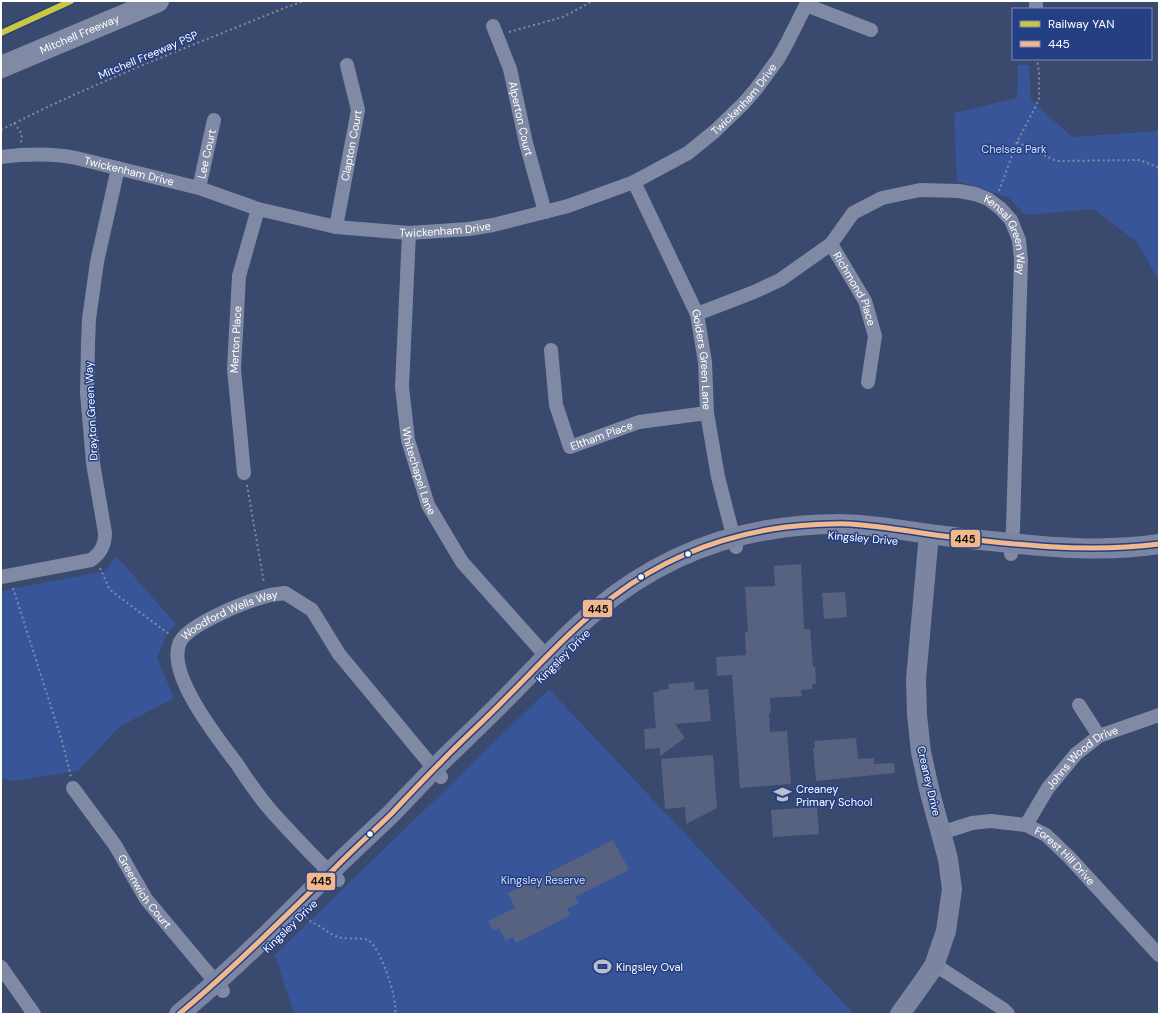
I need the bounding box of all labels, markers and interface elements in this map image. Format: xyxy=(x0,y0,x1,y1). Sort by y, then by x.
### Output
legend xyxy=(1012,8,1152,60)
street label: Mitchell Freeway xyxy=(37,11,121,57)
text: Railway YAN xyxy=(1048,16,1115,32)
street label: Mitchell Freeway PSP xyxy=(96,28,200,82)
text: 445 xyxy=(1048,36,1070,52)
street label: Twickenham Drive xyxy=(708,61,779,138)
street label: Alperton Court xyxy=(506,80,536,157)
street label: Clapton Court xyxy=(338,109,365,182)
street label: Lee Court xyxy=(194,128,219,180)
park label: Chelsea Park xyxy=(981,142,1047,156)
street label: Twickenham Drive xyxy=(83,153,175,189)
street label: Kensal Green Way xyxy=(982,191,1028,275)
street label: Twickenham Drive xyxy=(399,218,492,240)
street label: Richmond Place xyxy=(830,249,879,327)
street label: Merton Place xyxy=(227,306,244,373)
street label: Golders Green Lane xyxy=(689,307,714,410)
street label: Drayton Green Way xyxy=(81,361,101,461)
street label: Eltham Place xyxy=(568,418,635,453)
street label: Whitechapel Lane xyxy=(400,426,439,517)
street label: Kingsley Drive xyxy=(827,528,899,548)
line badge: 445 xyxy=(950,529,981,548)
text: 445 xyxy=(954,532,976,546)
unlabelled marker xyxy=(683,549,693,559)
unlabelled marker xyxy=(636,572,646,582)
street label: Woodford Wells Way xyxy=(178,587,278,643)
line badge: 445 xyxy=(582,599,613,618)
text: 445 xyxy=(587,602,609,616)
street label: Kingsley Drive xyxy=(533,626,593,686)
street label: Johns Wood Drive xyxy=(1043,723,1120,792)
street label: Creaney Drive xyxy=(914,745,944,817)
place label: Creaney Primary School xyxy=(796,782,872,809)
school or university icon: Creaney Primary School xyxy=(773,785,793,805)
street label: Forest Hill Drive xyxy=(1032,823,1098,888)
unlabelled marker xyxy=(365,829,375,839)
street label: Greenwich Court xyxy=(115,852,175,931)
line badge: 445 xyxy=(306,872,336,891)
park label: Kingsley Reserve xyxy=(501,873,585,887)
text: 445 xyxy=(310,874,332,888)
street label: Kingsley Drive xyxy=(260,896,320,956)
sports icon: Kingsley Oval xyxy=(593,957,613,977)
place label: Kingsley Oval xyxy=(616,960,683,974)

